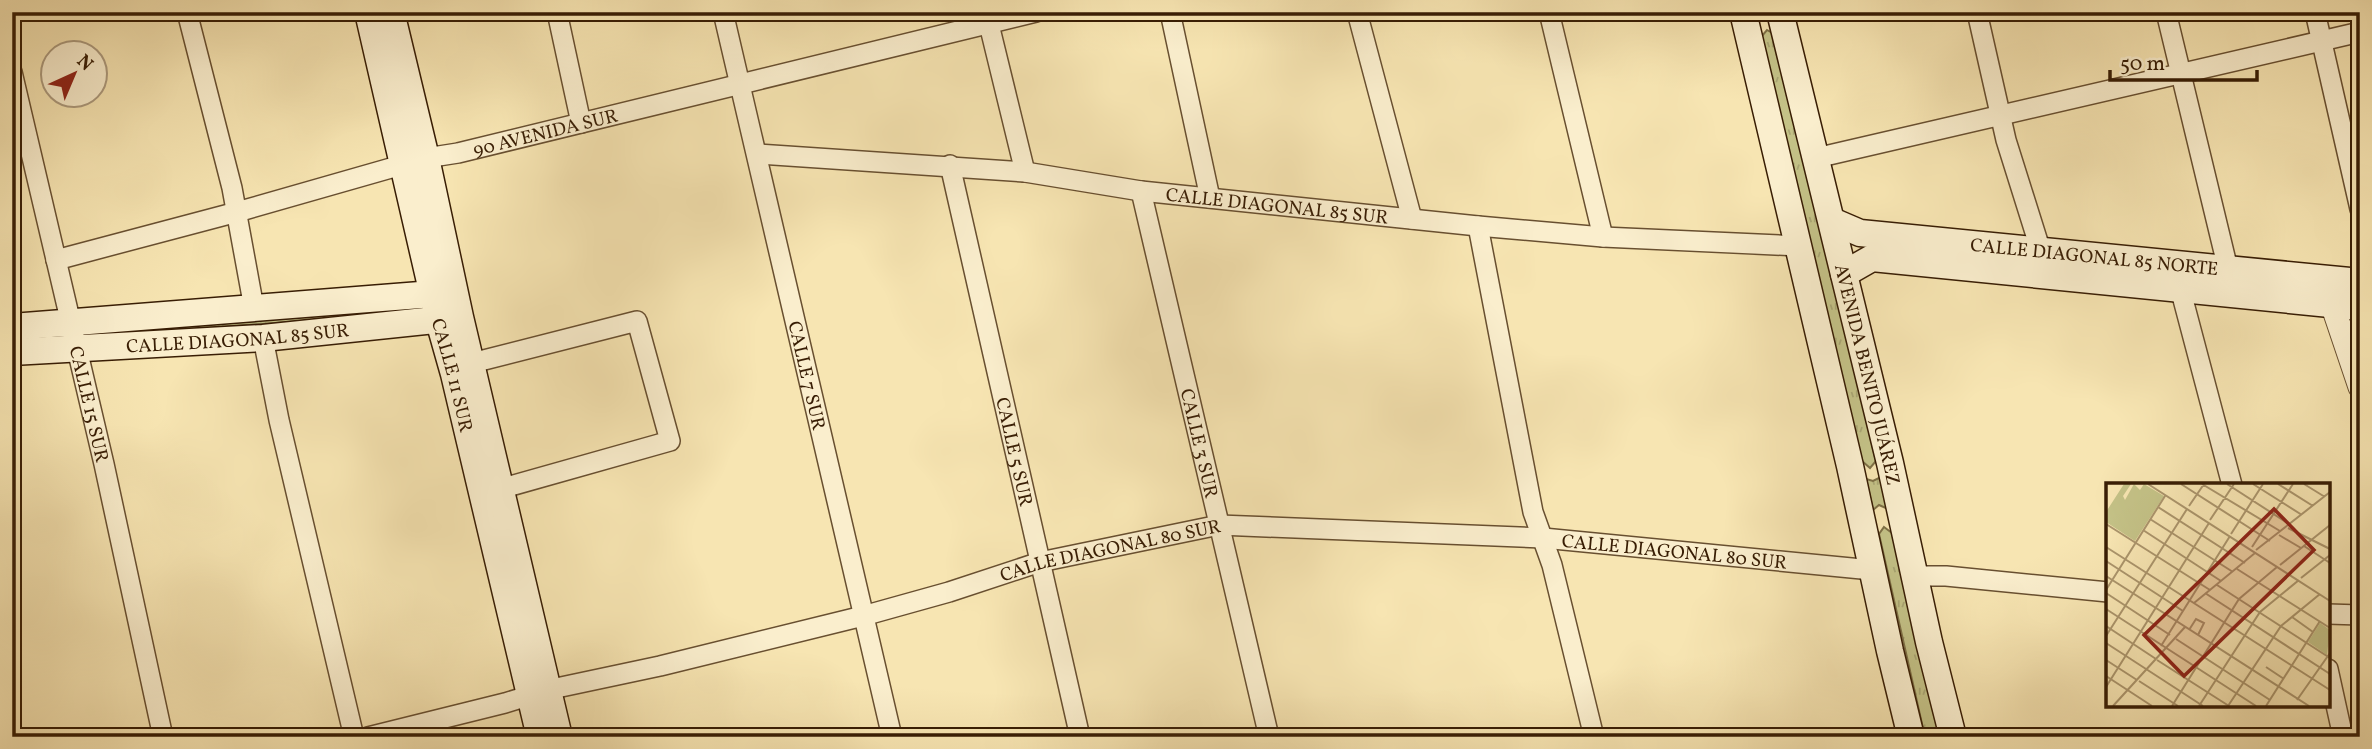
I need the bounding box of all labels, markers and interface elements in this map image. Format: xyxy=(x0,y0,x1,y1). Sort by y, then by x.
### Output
north arrow xyxy=(38,38,108,108)
scale bar xyxy=(2110,38,2256,82)
text: N xyxy=(70,49,99,77)
text: 50 m xyxy=(2120,50,2165,79)
street label: 90 AVENIDA SUR xyxy=(471,103,621,164)
street label: CALLE DIAGONAL 85 SUR xyxy=(1164,183,1389,232)
street label: CALLE DIAGONAL 85 NORTE xyxy=(1969,233,2219,283)
street label: AVENIDA BENITO JUÁREZ xyxy=(1827,262,1905,488)
street label: CALLE 11 SUR xyxy=(424,316,478,435)
street label: CALLE DIAGONAL 85 SUR xyxy=(125,318,351,361)
street label: CALLE 7 SUR xyxy=(780,319,831,433)
street label: CALLE 15 SUR xyxy=(62,344,114,465)
street label: CALLE 3 SUR xyxy=(1173,386,1224,501)
street label: CALLE 5 SUR xyxy=(988,395,1038,509)
inset map xyxy=(2106,483,2330,707)
street label: CALLE DIAGONAL 80 SUR xyxy=(997,514,1223,589)
street label: CALLE DIAGONAL 80 SUR xyxy=(1561,529,1788,577)

